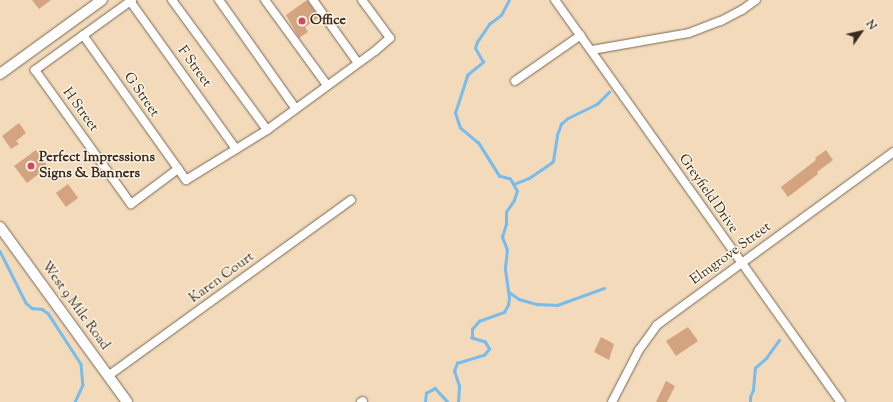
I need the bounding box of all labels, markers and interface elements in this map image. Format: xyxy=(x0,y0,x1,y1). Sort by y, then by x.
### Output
north arrow xyxy=(841,12,881,52)
place label: Office xyxy=(310,13,346,29)
marker: Office xyxy=(297,16,307,26)
text: N xyxy=(862,17,880,33)
street label: F Street xyxy=(173,43,215,91)
street label: G Street xyxy=(120,69,162,121)
street label: H Street xyxy=(58,85,102,135)
place label: Perfect Impressions Signs & Banners xyxy=(39,150,155,182)
street label: Greyfield Drive xyxy=(675,151,741,237)
marker: Perfect Impressions Signs & Banners xyxy=(26,161,36,171)
street label: Elmgrove Street xyxy=(687,219,775,289)
street label: Karen Court xyxy=(186,249,258,307)
street label: West 9 Mile Road xyxy=(37,258,113,354)

